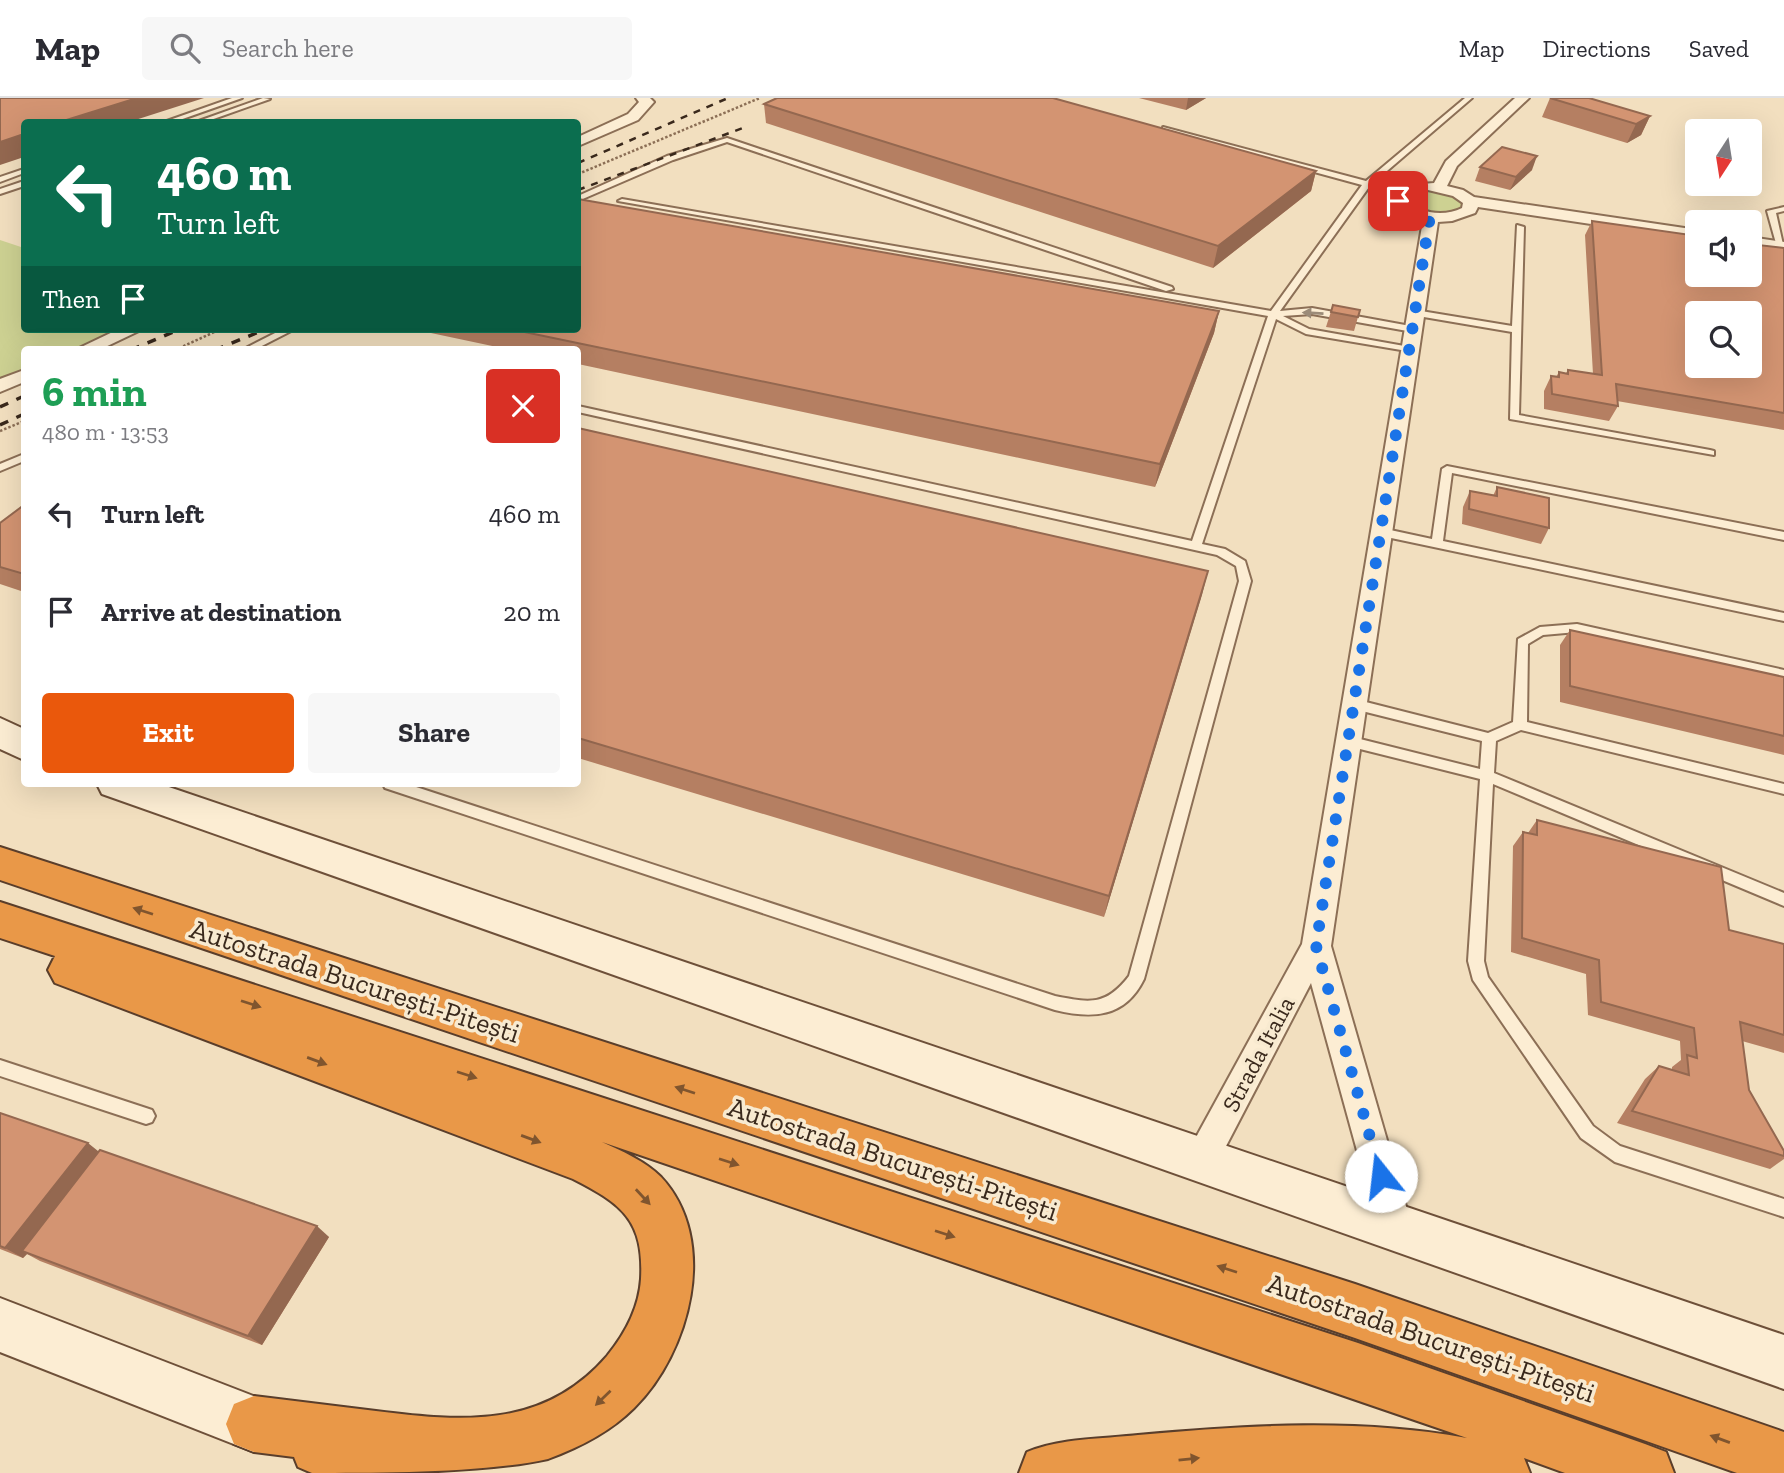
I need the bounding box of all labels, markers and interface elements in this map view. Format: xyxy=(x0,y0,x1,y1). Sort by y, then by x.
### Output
search box xyxy=(142,17,632,80)
text: Map xyxy=(35,29,100,68)
icon: search xyxy=(166,29,204,67)
text: Search here xyxy=(222,32,354,64)
text: Map xyxy=(1459,34,1505,63)
text: Directions xyxy=(1543,34,1651,63)
text: Saved xyxy=(1689,34,1749,63)
north arrow xyxy=(1685,119,1762,196)
map controls xyxy=(1685,119,1762,378)
text: 460 m xyxy=(157,144,292,203)
icon: left xyxy=(42,147,133,238)
pin xyxy=(1368,171,1428,231)
icon: arrive xyxy=(1379,182,1417,220)
text: Turn left xyxy=(157,204,279,242)
button: sound xyxy=(1685,210,1762,287)
icon: arrive xyxy=(114,280,152,318)
text: Then xyxy=(42,283,100,315)
button: search xyxy=(1685,301,1762,378)
one-way arrow xyxy=(1302,307,1324,318)
text: 6 min xyxy=(42,366,147,417)
button: close xyxy=(486,369,560,443)
text: 480 m · 13:53 xyxy=(42,418,169,446)
icon: left xyxy=(42,495,80,533)
text: Turn left xyxy=(101,498,204,530)
text: 460 m xyxy=(489,498,560,530)
icon: arrive xyxy=(42,593,80,631)
text: Arrive at destination xyxy=(101,596,341,628)
text: 20 m xyxy=(503,596,560,628)
button: Exit xyxy=(42,693,294,773)
button: Share xyxy=(308,693,560,773)
one-way arrow xyxy=(133,905,154,915)
street label: Autostrada București-Pitești xyxy=(186,912,524,1050)
street label: Strada Italia xyxy=(1216,991,1301,1116)
one-way arrow xyxy=(240,999,261,1010)
one-way arrow xyxy=(307,1056,328,1067)
one-way arrow xyxy=(456,1070,477,1081)
one-way arrow xyxy=(674,1084,695,1095)
street label: Autostrada București-Pitești xyxy=(724,1090,1062,1228)
one-way arrow xyxy=(520,1134,541,1145)
position arrow xyxy=(1344,1139,1418,1213)
one-way arrow xyxy=(719,1158,740,1168)
one-way arrow xyxy=(635,1189,651,1206)
one-way arrow xyxy=(935,1229,956,1240)
one-way arrow xyxy=(1216,1263,1237,1274)
street label: Autostrada București-Pitești xyxy=(1263,1266,1599,1410)
one-way arrow xyxy=(595,1389,612,1405)
one-way arrow xyxy=(1709,1433,1730,1444)
one-way arrow xyxy=(1178,1453,1200,1464)

